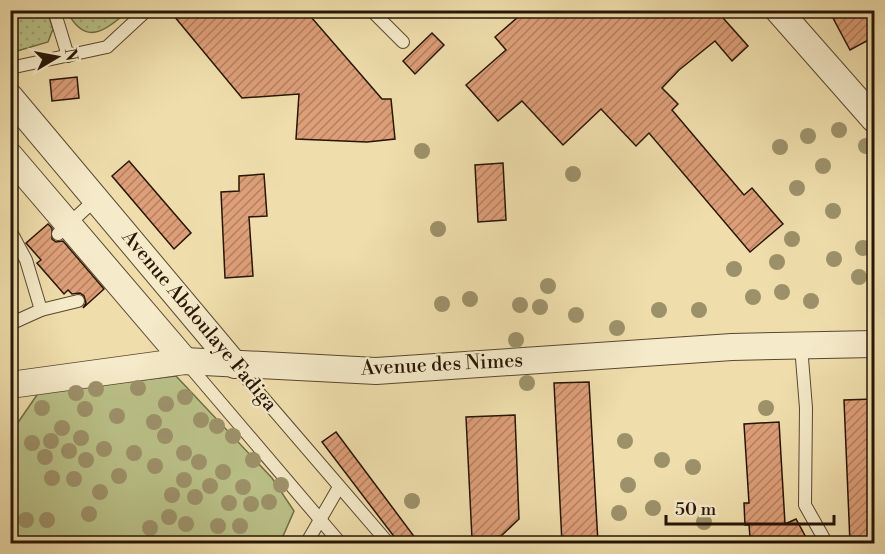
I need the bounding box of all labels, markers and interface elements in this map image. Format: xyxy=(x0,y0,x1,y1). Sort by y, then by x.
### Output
north arrow xyxy=(27,27,87,87)
text: N xyxy=(60,47,82,63)
street label: Avenue Abdoulaye Fadiga xyxy=(115,225,283,417)
street label: Avenue des Nimes xyxy=(359,348,524,382)
scale bar xyxy=(666,488,834,526)
text: 50 m xyxy=(675,498,717,521)

